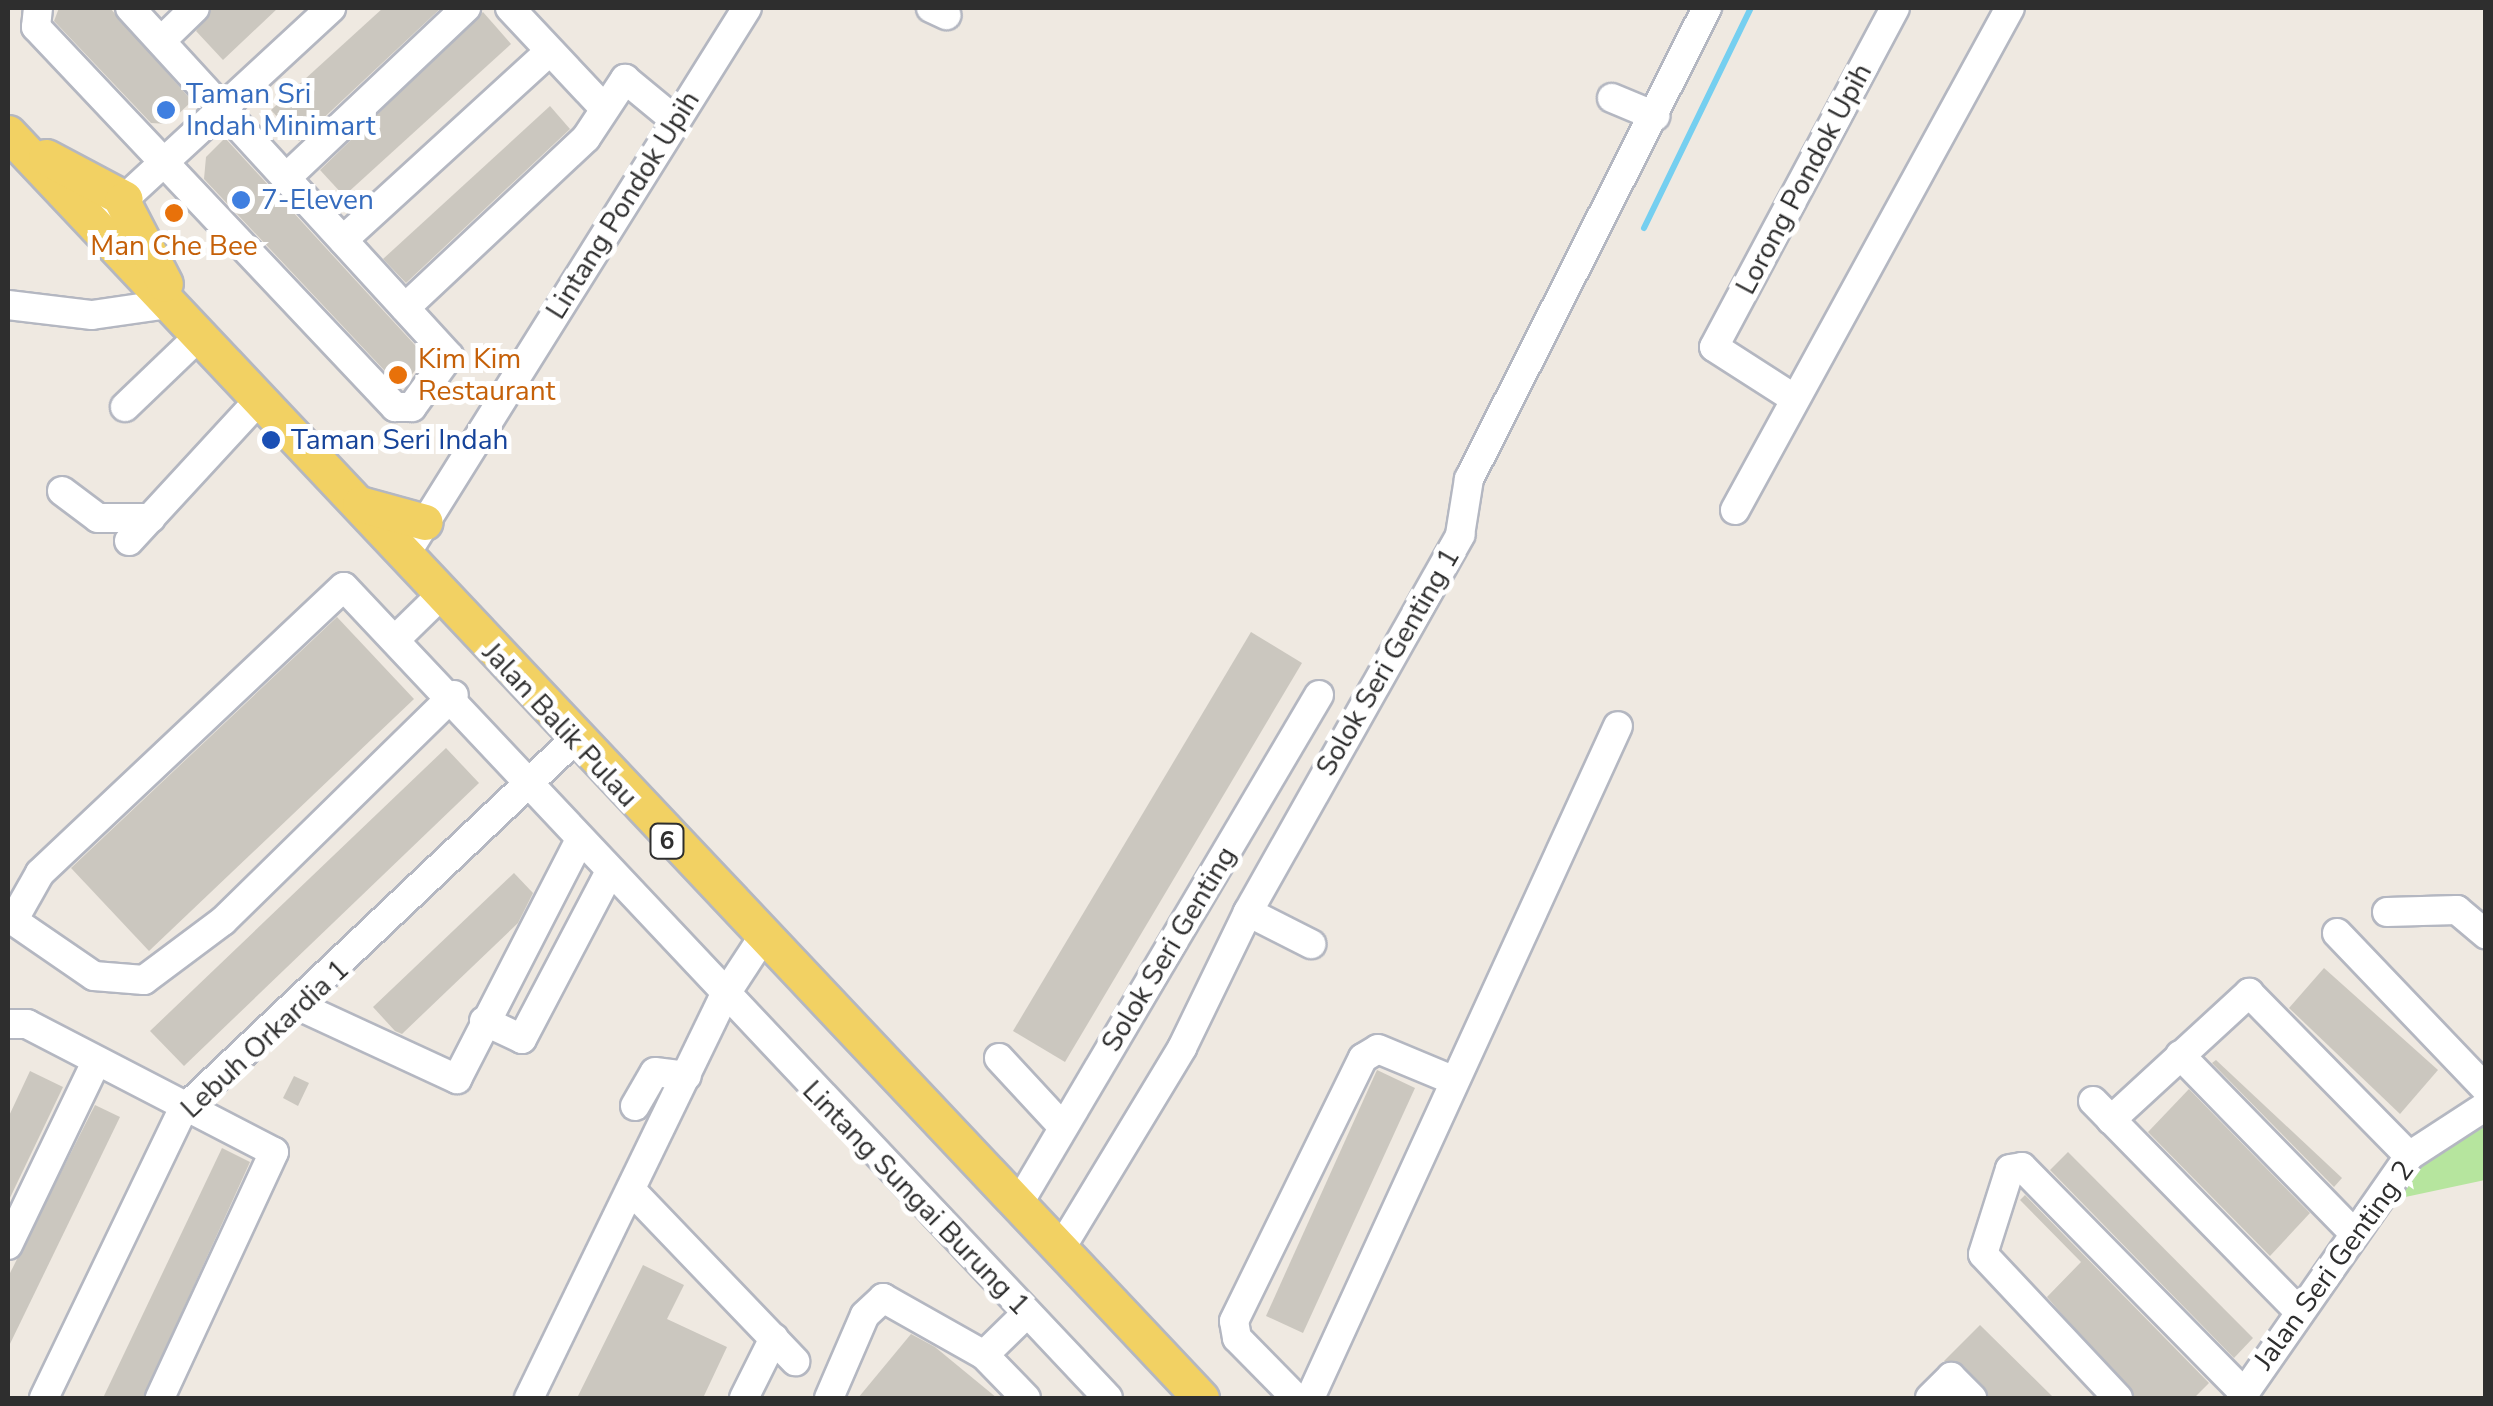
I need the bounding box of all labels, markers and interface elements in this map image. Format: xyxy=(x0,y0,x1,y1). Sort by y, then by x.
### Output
street label: Lorong Pondok Upih xyxy=(1729,58,1879,300)
place label: Taman Sri Indah Minimart xyxy=(186,77,376,143)
street label: Lintang Pondok Upih xyxy=(539,85,707,325)
marker: Taman Sri Indah Minimart xyxy=(155,99,177,121)
place label: 7-Eleven xyxy=(261,183,374,217)
marker: 7-Eleven xyxy=(230,189,252,211)
marker: Man Che Bee xyxy=(163,202,185,224)
place label: Man Che Bee xyxy=(90,229,258,263)
place label: Kim Kim Restaurant xyxy=(418,342,555,408)
marker: Kim Kim Restaurant xyxy=(387,364,409,386)
place label: Taman Seri Indah xyxy=(291,423,508,457)
marker: Taman Seri Indah xyxy=(260,429,282,451)
street label: Solok Seri Genting 1 xyxy=(1309,542,1467,782)
street label: Jalan Balik Pulau xyxy=(475,636,645,814)
road number: 6 xyxy=(650,821,684,861)
street label: Solok Seri Genting xyxy=(1095,840,1243,1058)
street label: Lebuh Orkardia 1 xyxy=(174,953,356,1125)
street label: Lintang Sungai Burung 1 xyxy=(795,1074,1037,1322)
street label: Jalan Seri Genting 2 xyxy=(2247,1154,2421,1376)

